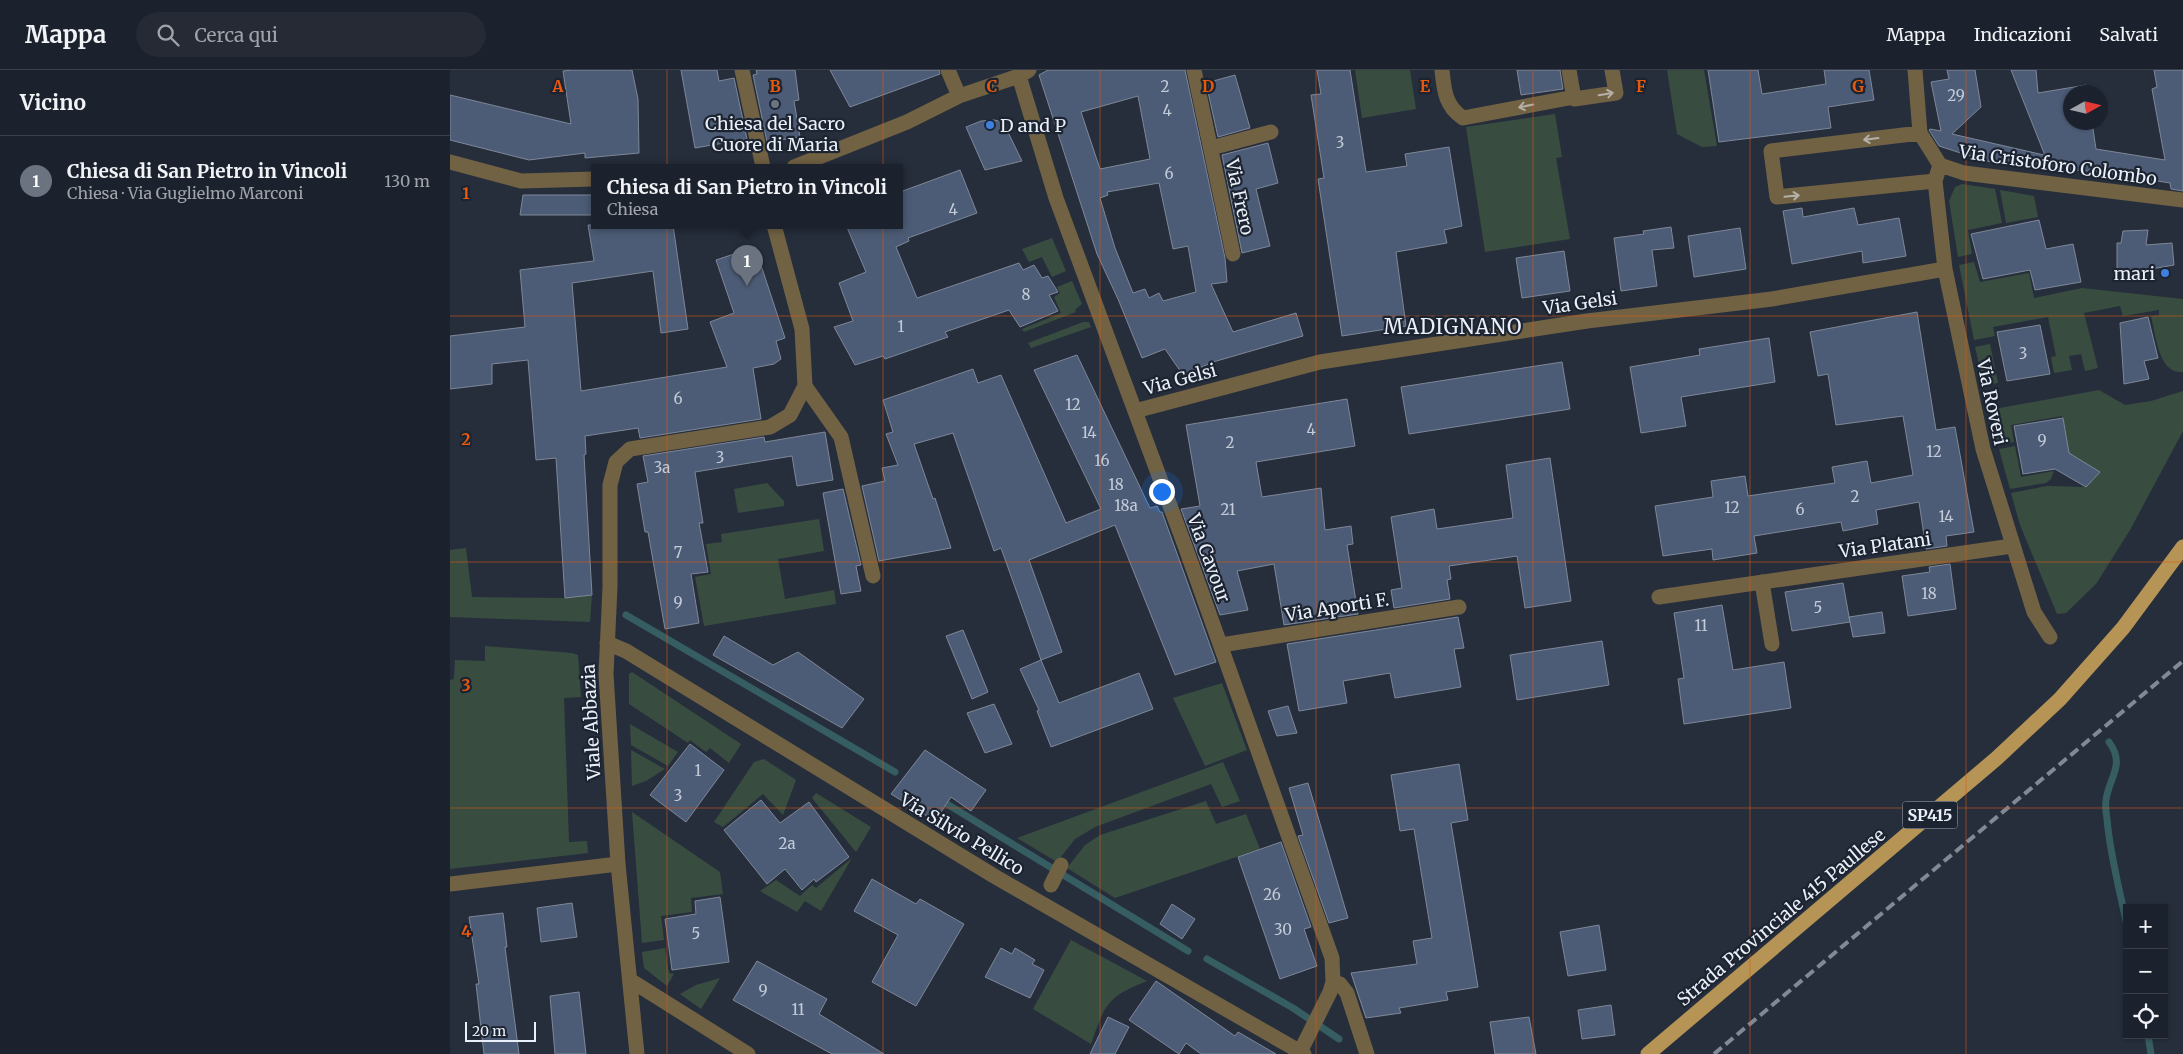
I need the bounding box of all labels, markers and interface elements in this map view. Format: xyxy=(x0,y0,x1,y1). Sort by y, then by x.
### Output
search box xyxy=(136,12,486,57)
text: Mappa xyxy=(25,19,106,50)
icon: search xyxy=(154,21,182,49)
text: Cerca qui xyxy=(194,23,278,47)
text: Mappa xyxy=(1886,23,1946,46)
text: Indicazioni xyxy=(1974,23,2071,46)
text: Salvati xyxy=(2099,23,2158,46)
text: A xyxy=(551,76,564,96)
text: B xyxy=(769,76,781,96)
text: C xyxy=(987,76,997,96)
text: D xyxy=(1202,76,1214,96)
text: E xyxy=(1420,76,1431,96)
text: F xyxy=(1636,76,1646,96)
text: G xyxy=(1852,76,1864,96)
house number: 2 xyxy=(1161,77,1170,96)
north arrow xyxy=(2063,85,2108,130)
house number: 29 xyxy=(1947,86,1965,105)
text: Vicino xyxy=(20,89,86,116)
one-way arrow xyxy=(1598,89,1614,99)
marker: Chiesa del Sacro Cuore di Maria xyxy=(769,98,781,110)
house number: 4 xyxy=(1162,101,1172,120)
one-way arrow xyxy=(1519,102,1535,112)
place label: Chiesa del Sacro Cuore di Maria xyxy=(705,112,845,156)
place label: D and P xyxy=(1000,114,1066,137)
marker: D and P xyxy=(984,119,996,131)
house number: 3 xyxy=(1336,133,1344,152)
one-way arrow xyxy=(1864,134,1880,144)
street label: Via Cristoforo Colombo xyxy=(1957,140,2158,190)
street label: Via Frero xyxy=(1221,156,1259,237)
text: Chiesa di San Pietro in Vincoli xyxy=(67,159,347,183)
popup xyxy=(591,164,903,229)
house number: 6 xyxy=(1164,164,1174,183)
text: 1 xyxy=(32,171,40,191)
text: 130 m xyxy=(384,171,430,191)
text: Chiesa di San Pietro in Vincoli xyxy=(607,175,887,199)
text: Chiesa · Via Guglielmo Marconi xyxy=(67,183,303,203)
text: 1 xyxy=(462,183,470,203)
one-way arrow xyxy=(1783,191,1799,201)
text: Chiesa xyxy=(607,199,658,219)
house number: 4 xyxy=(948,200,958,219)
pin: 1 xyxy=(731,245,763,286)
place label: mari xyxy=(2113,262,2155,285)
marker: mari xyxy=(2159,267,2171,279)
house number: 8 xyxy=(1022,285,1031,304)
street label: Via Gelsi xyxy=(1540,286,1619,320)
district label: MADIGNANO xyxy=(1384,314,1522,339)
house number: 1 xyxy=(898,317,905,336)
house number: 3 xyxy=(2019,344,2027,363)
street label: Via Roveri xyxy=(1971,356,2012,448)
street label: Via Gelsi xyxy=(1140,358,1219,400)
house number: 6 xyxy=(673,389,683,408)
house number: 12 xyxy=(1065,395,1081,414)
house number: 4 xyxy=(1306,420,1316,439)
house number: 14 xyxy=(1081,423,1097,442)
text: 2 xyxy=(461,429,471,449)
house number: 9 xyxy=(2037,431,2047,450)
house number: 2 xyxy=(1226,433,1235,452)
house number: 12 xyxy=(1926,442,1942,461)
house number: 3 xyxy=(716,448,724,467)
house number: 16 xyxy=(1094,451,1110,470)
house number: 3a xyxy=(654,458,670,477)
house number: 18 xyxy=(1108,475,1124,494)
your location xyxy=(1149,479,1175,505)
house number: 2 xyxy=(1851,487,1860,506)
house number: 18a xyxy=(1114,496,1138,515)
house number: 12 xyxy=(1724,498,1740,517)
house number: 21 xyxy=(1220,500,1236,519)
house number: 6 xyxy=(1795,500,1805,519)
house number: 14 xyxy=(1938,507,1954,526)
street label: Via Cavour xyxy=(1182,510,1236,605)
street label: Via Platani xyxy=(1837,527,1933,563)
house number: 7 xyxy=(674,543,683,562)
house number: 18 xyxy=(1921,584,1937,603)
street label: Via Aporti F. xyxy=(1282,587,1391,627)
house number: 9 xyxy=(673,593,683,612)
house number: 5 xyxy=(1814,598,1822,617)
house number: 11 xyxy=(1694,616,1708,635)
street label: Viale Abbazia xyxy=(576,663,606,781)
text: 3 xyxy=(461,675,471,695)
house number: 1 xyxy=(695,761,702,780)
house number: 3 xyxy=(674,786,682,805)
street label: Via Silvio Pellico xyxy=(895,787,1028,880)
road number: SP415 xyxy=(1902,802,1958,828)
street label: Strada Provinciale 415 Paullese xyxy=(1672,823,1890,1011)
house number: 2a xyxy=(778,834,796,853)
house number: 26 xyxy=(1263,885,1281,904)
map controls xyxy=(2123,904,2168,1039)
button: + xyxy=(2123,904,2168,949)
house number: 30 xyxy=(1274,920,1292,939)
text: 4 xyxy=(461,921,471,941)
house number: 5 xyxy=(692,924,700,943)
button: − xyxy=(2123,949,2168,994)
house number: 9 xyxy=(758,981,768,1000)
button: locate xyxy=(2123,994,2168,1039)
house number: 11 xyxy=(791,1000,805,1019)
scale bar xyxy=(465,1019,536,1042)
text: 20 m xyxy=(472,1022,506,1040)

